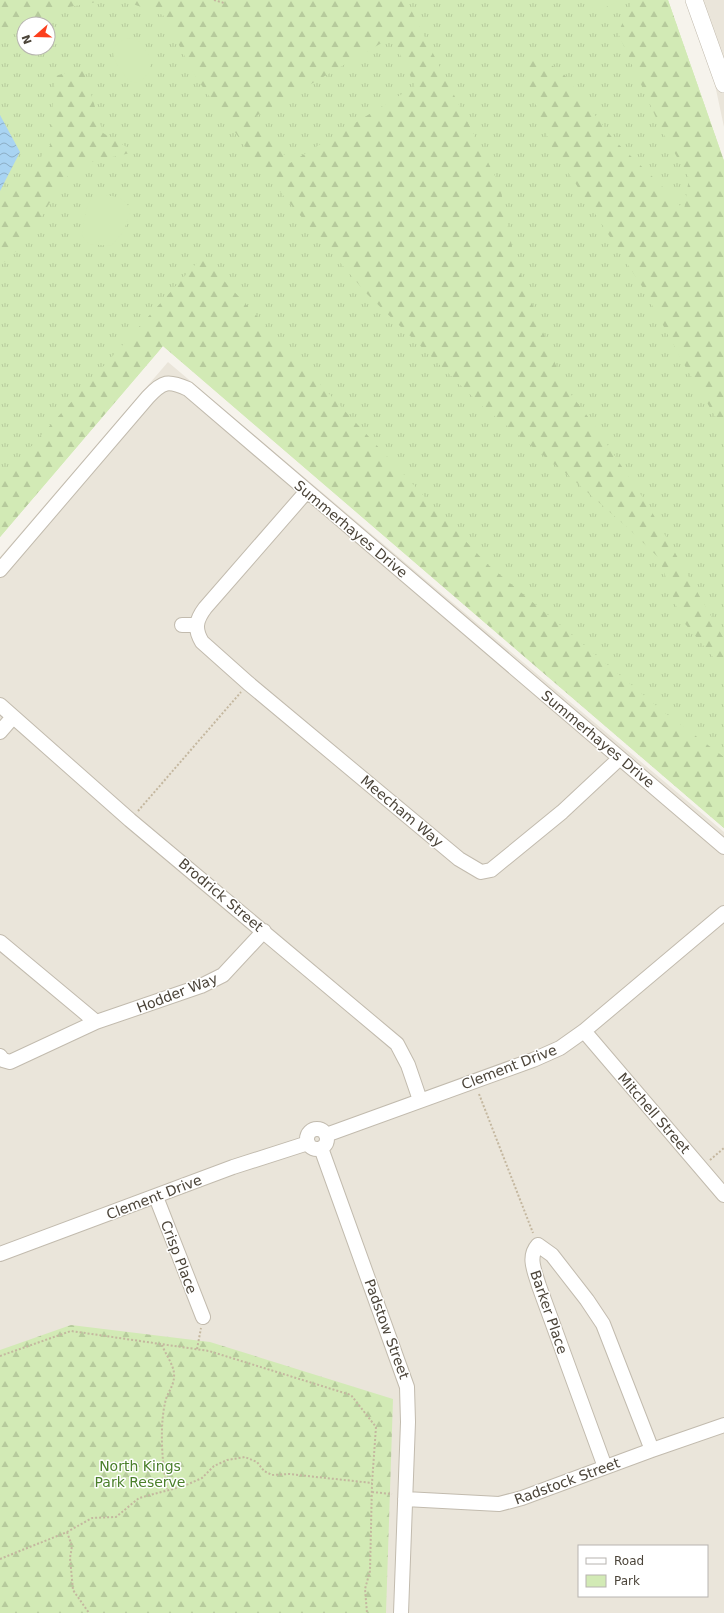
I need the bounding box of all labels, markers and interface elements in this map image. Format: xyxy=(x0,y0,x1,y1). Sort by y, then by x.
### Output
north arrow xyxy=(16,16,56,56)
text: N xyxy=(19,33,35,46)
street label: Summerhayes Drive xyxy=(291,477,411,581)
street label: Summerhayes Drive xyxy=(538,687,658,791)
street label: Meecham Way xyxy=(358,772,446,850)
street label: Brodrick Street xyxy=(176,855,267,935)
street label: Hodder Way xyxy=(134,970,220,1016)
street label: Clement Drive xyxy=(459,1041,559,1093)
street label: Mitchell Street xyxy=(615,1069,694,1157)
street label: Clement Drive xyxy=(104,1171,204,1223)
street label: Crisp Place xyxy=(158,1218,200,1296)
street label: Barker Place xyxy=(527,1268,571,1356)
street label: Padstow Street xyxy=(362,1277,413,1382)
street label: Radstock Street xyxy=(512,1454,622,1508)
park label: North Kings Park Reserve xyxy=(95,1458,185,1490)
legend xyxy=(578,1545,708,1597)
text: Road xyxy=(614,1554,644,1568)
text: Park xyxy=(614,1574,640,1588)

